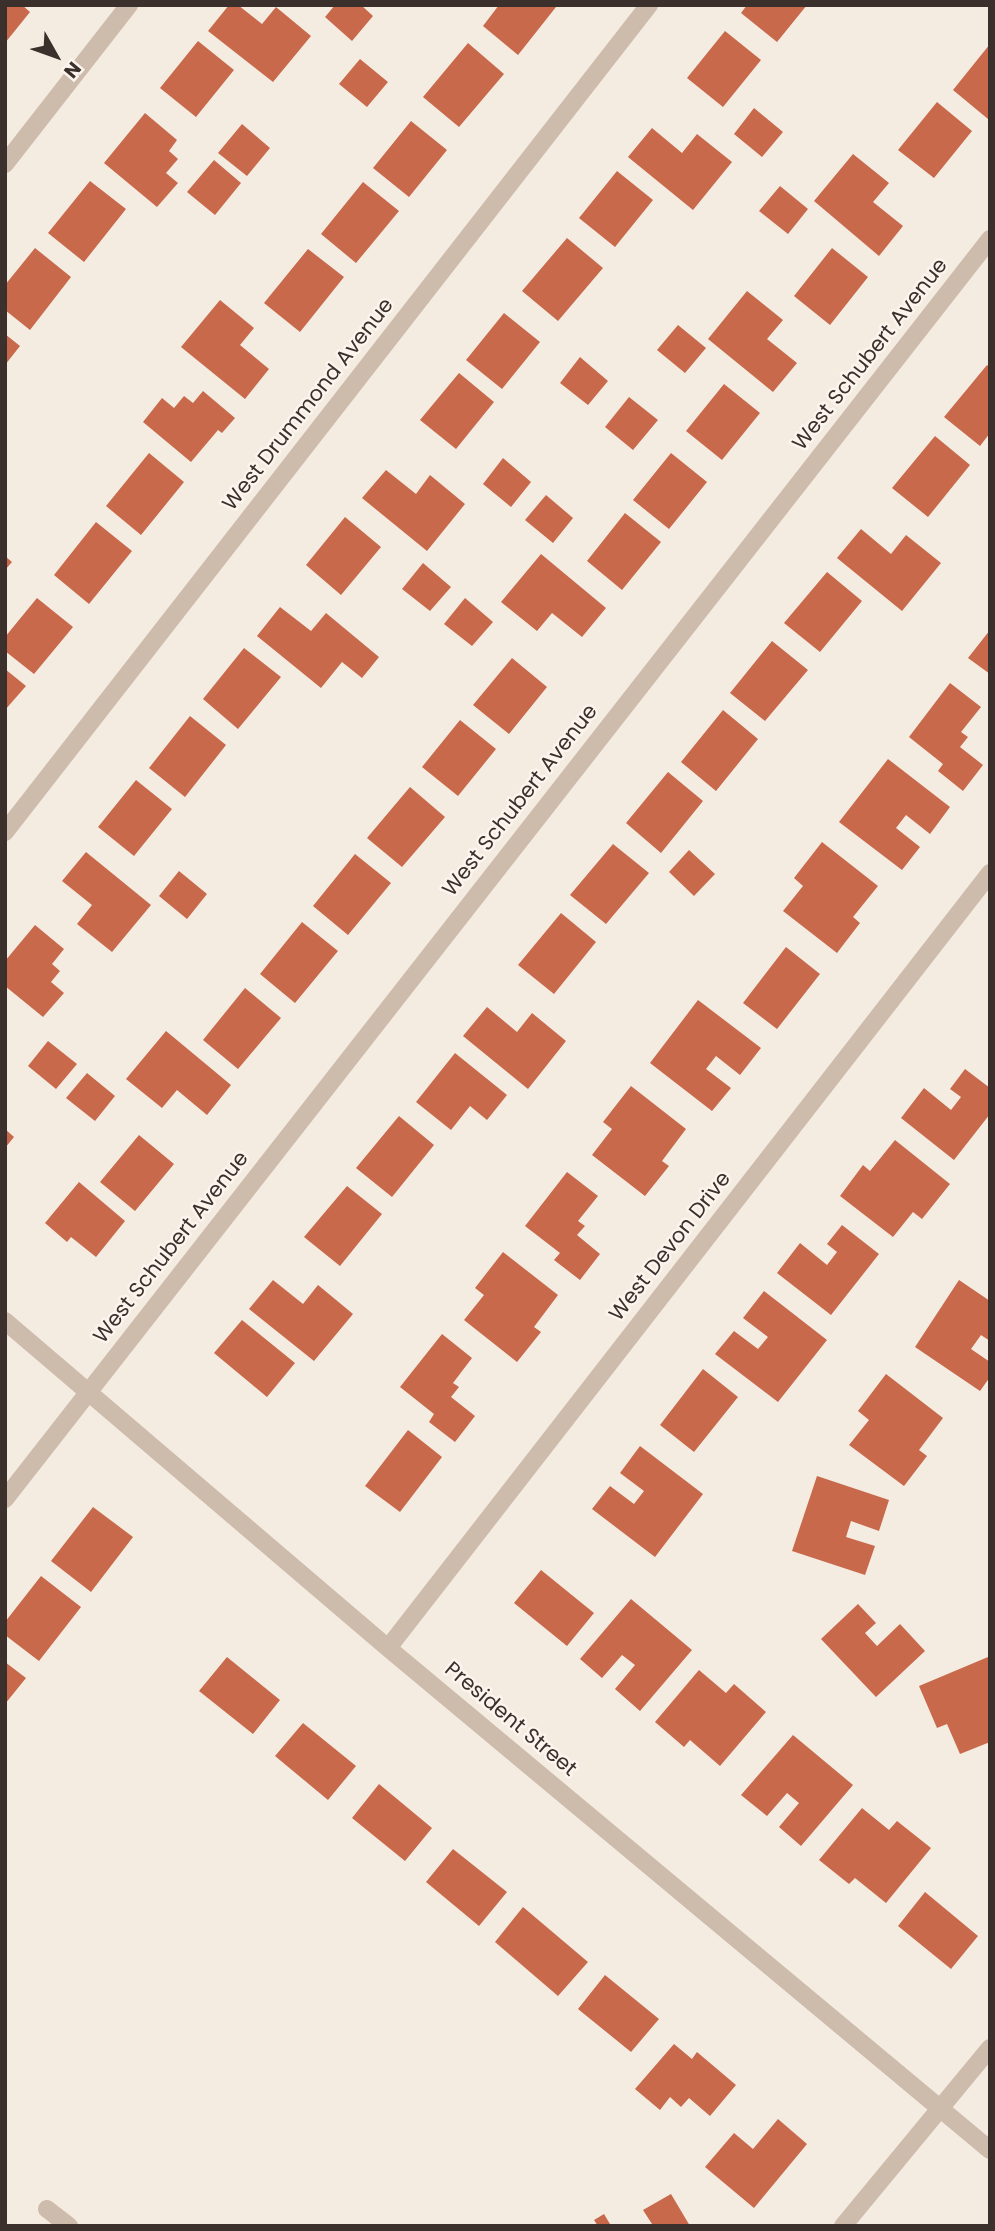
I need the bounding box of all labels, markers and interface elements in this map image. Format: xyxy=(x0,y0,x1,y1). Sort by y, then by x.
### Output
north arrow xyxy=(21,21,91,91)
text: N xyxy=(58,56,87,84)
street label: West Schubert Avenue xyxy=(788,254,954,456)
street label: West Drummond Avenue xyxy=(218,294,400,516)
street label: West Schubert Avenue xyxy=(438,700,604,902)
street label: West Schubert Avenue xyxy=(89,1147,255,1349)
street label: West Devon Drive xyxy=(605,1167,737,1327)
street label: President Street xyxy=(439,1657,581,1783)

